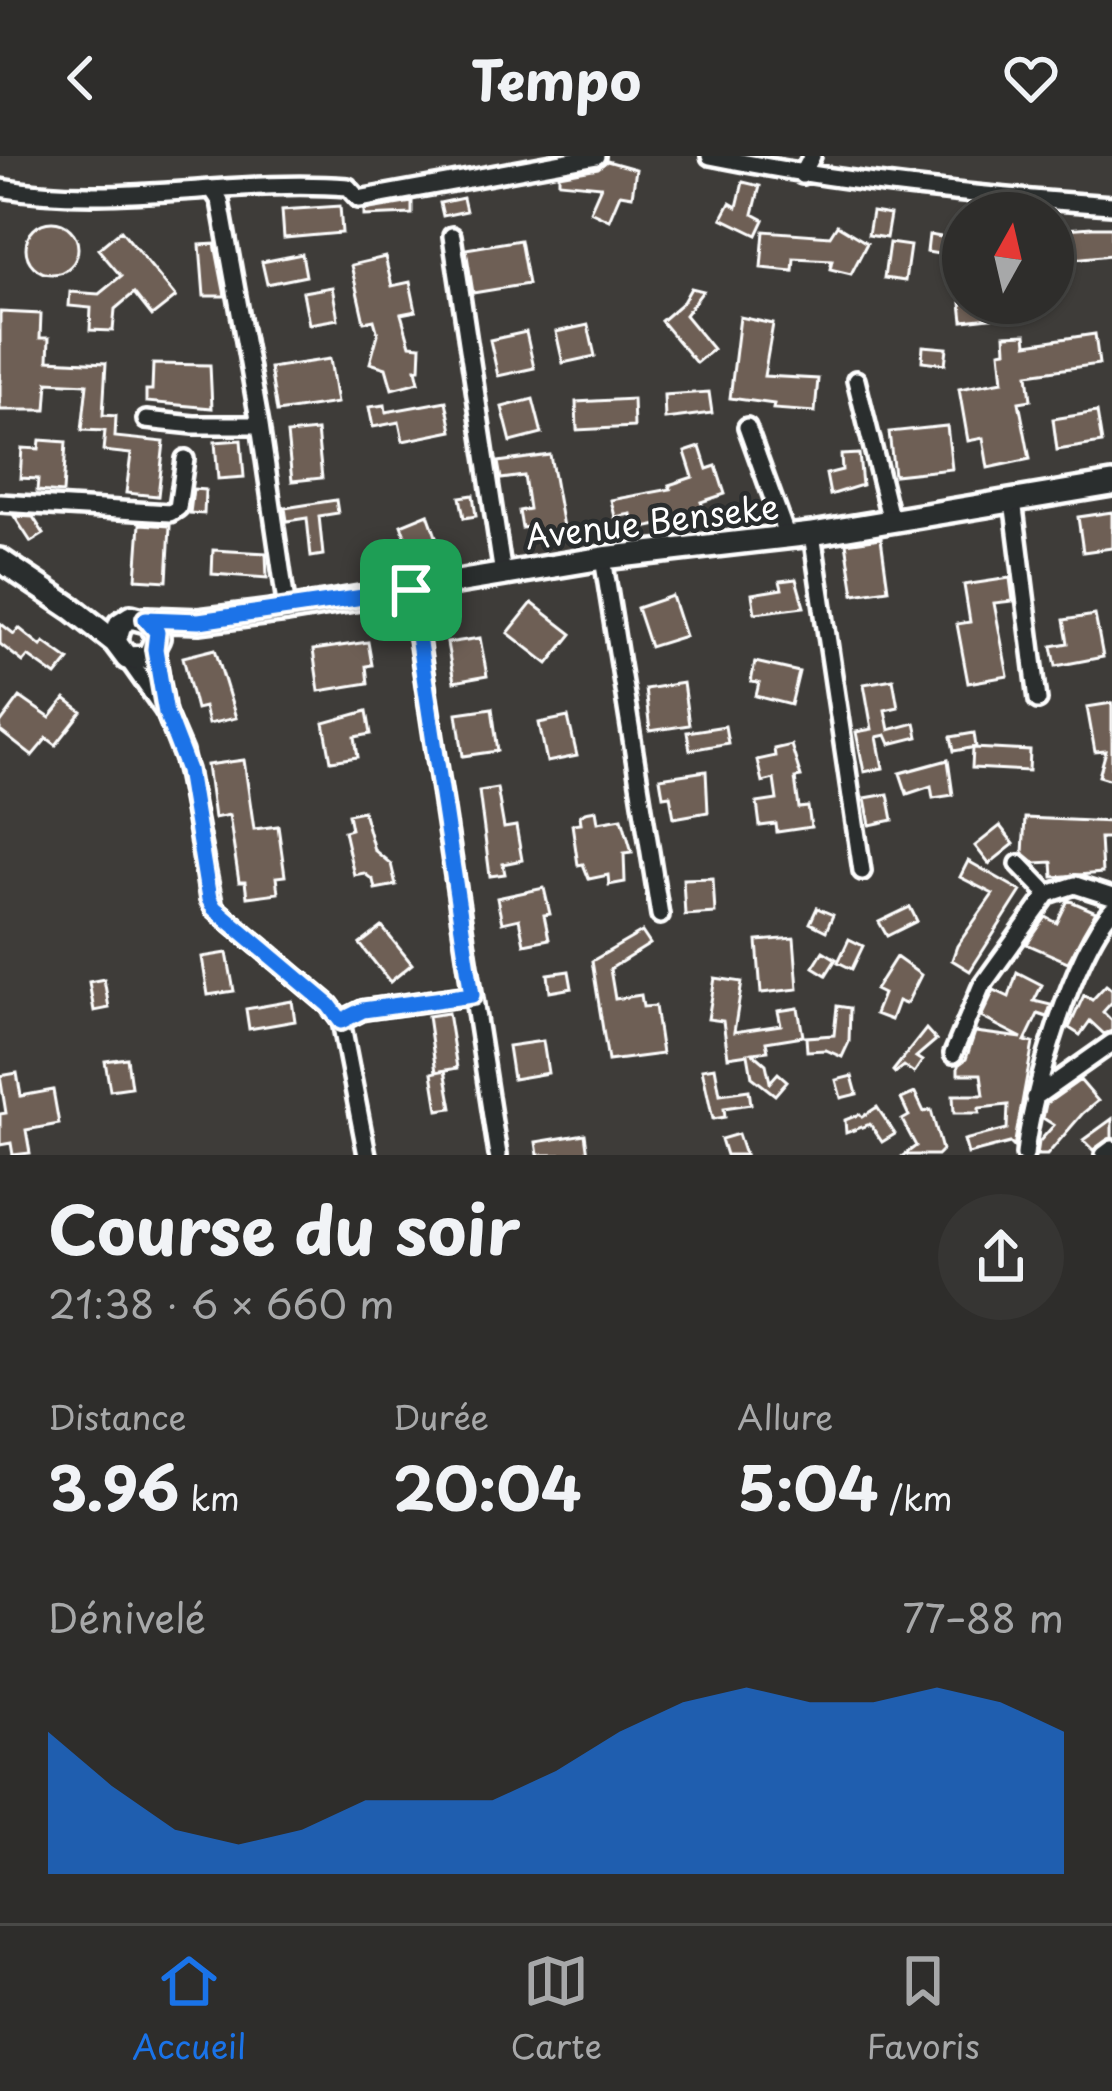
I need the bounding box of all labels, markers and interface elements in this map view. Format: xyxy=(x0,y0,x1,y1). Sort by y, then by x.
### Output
text: Tempo xyxy=(471,38,641,119)
icon: back xyxy=(48,45,114,111)
icon: heart xyxy=(998,45,1064,111)
north arrow xyxy=(942,192,1074,324)
map controls xyxy=(942,192,1074,324)
street label: Avenue Benseke xyxy=(522,480,781,560)
pin xyxy=(360,539,462,641)
icon: arrive xyxy=(378,557,444,623)
text: Course du soir xyxy=(48,1178,521,1277)
button: share xyxy=(938,1194,1064,1320)
text: 21:38 · 6 × 660 m xyxy=(48,1273,394,1332)
text: Distance xyxy=(48,1391,186,1441)
text: Durée xyxy=(393,1391,489,1441)
text: Allure xyxy=(737,1391,833,1441)
text: 3.96 xyxy=(48,1441,179,1531)
text: 20:04 xyxy=(393,1441,582,1531)
text: 5:04 xyxy=(737,1441,879,1531)
text: km xyxy=(179,1472,240,1522)
text: /km xyxy=(879,1472,953,1522)
text: Dénivelé xyxy=(48,1587,206,1646)
text: 77–88 m xyxy=(902,1587,1064,1646)
tab: Accueil xyxy=(132,1948,246,2070)
tab: Carte xyxy=(510,1948,602,2070)
tab: Favoris xyxy=(866,1948,980,2070)

